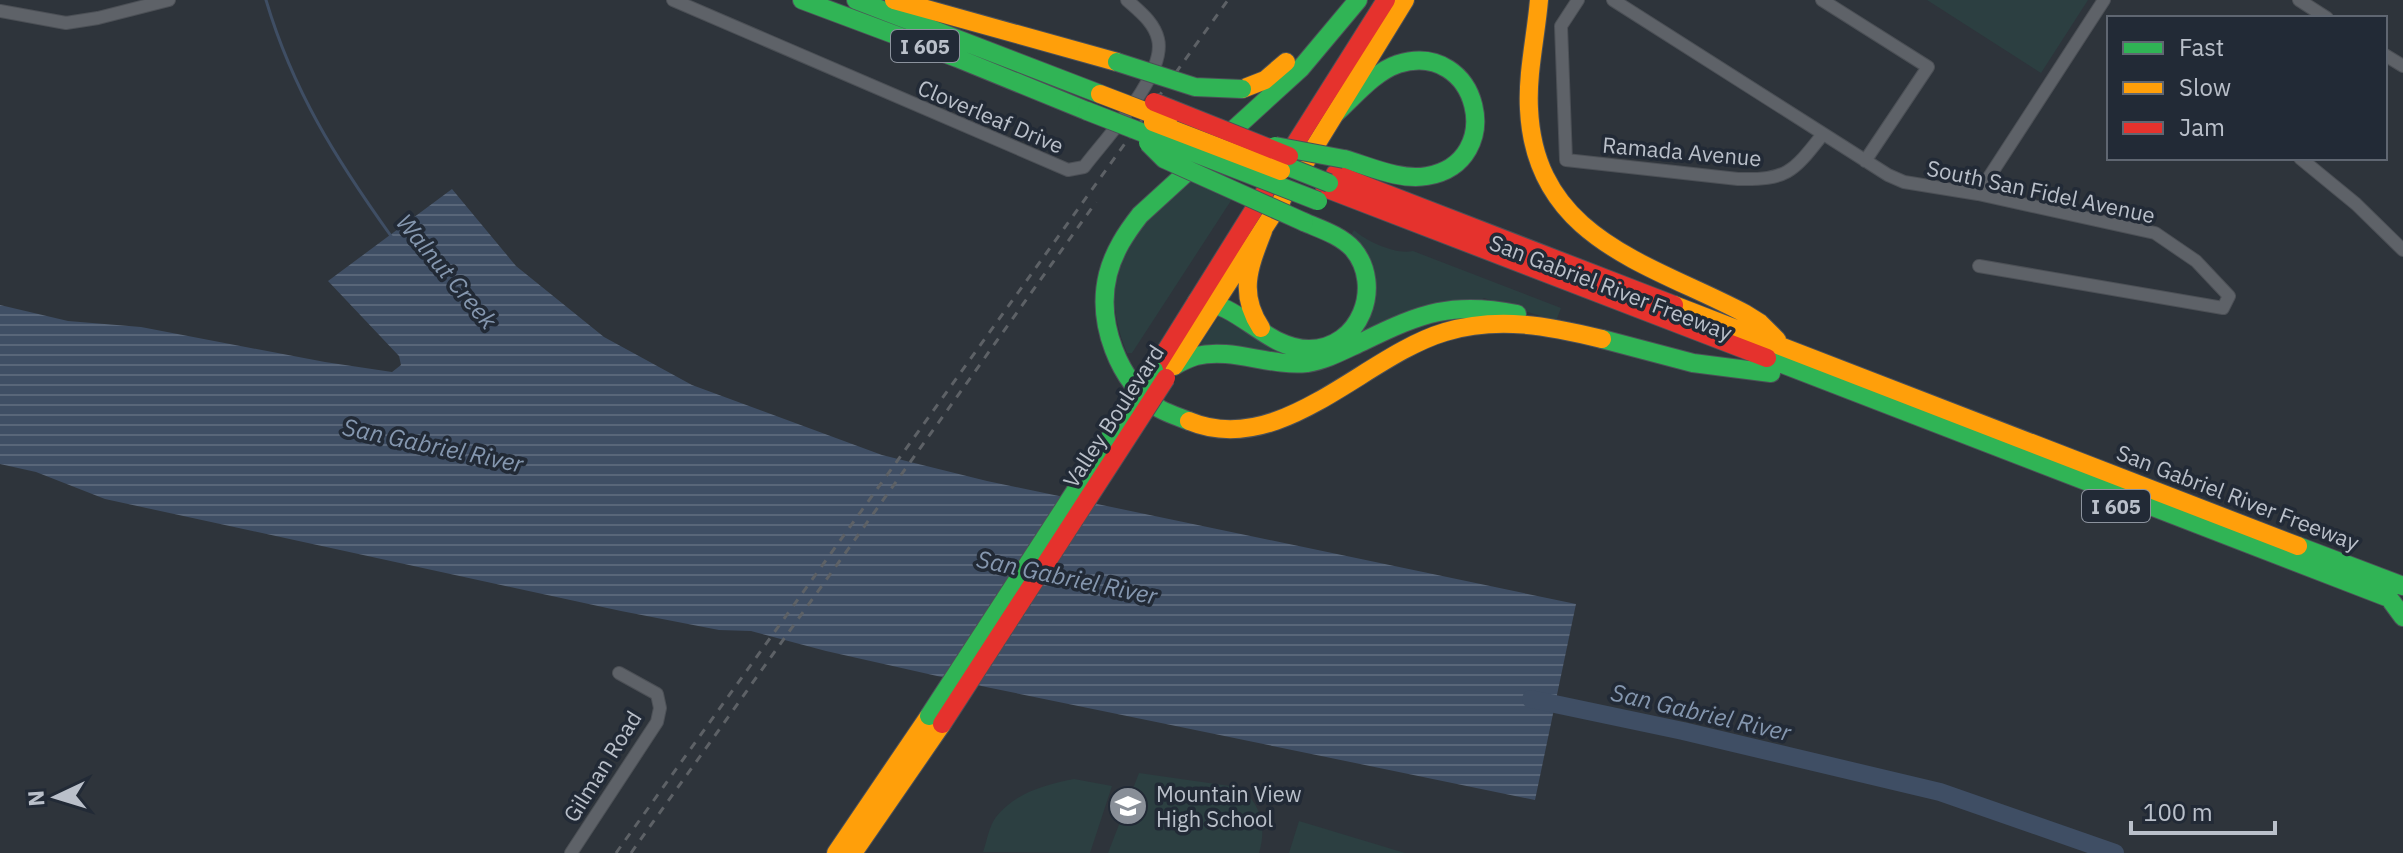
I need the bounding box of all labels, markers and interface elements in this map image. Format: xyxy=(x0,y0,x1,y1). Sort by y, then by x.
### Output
legend xyxy=(2107,16,2387,160)
road number: I 605 xyxy=(891,30,959,62)
text: Fast xyxy=(2179,31,2224,63)
text: Slow xyxy=(2179,71,2231,103)
street label: Cloverleaf Drive xyxy=(914,72,1068,160)
text: Jam xyxy=(2179,111,2225,143)
street label: Ramada Avenue xyxy=(1601,130,1763,172)
street label: South San Fidel Avenue xyxy=(1924,153,2158,229)
water label: Walnut Creek xyxy=(389,207,505,336)
street label: San Gabriel River Freeway xyxy=(1486,227,1736,347)
street label: Valley Boulevard xyxy=(1056,339,1170,493)
water label: San Gabriel River xyxy=(340,410,527,480)
street label: San Gabriel River Freeway xyxy=(2113,437,2363,557)
road number: I 605 xyxy=(2082,490,2150,522)
water label: San Gabriel River xyxy=(974,542,1161,612)
water label: San Gabriel River xyxy=(1608,676,1795,749)
street label: Gilman Road xyxy=(556,705,648,827)
north arrow xyxy=(16,757,96,837)
place label: Mountain View High School xyxy=(1156,779,1302,833)
school or university icon: Mountain View High School xyxy=(1107,785,1149,827)
scale bar xyxy=(2131,785,2275,835)
text: N xyxy=(21,789,51,807)
text: 100 m xyxy=(2143,796,2213,828)

